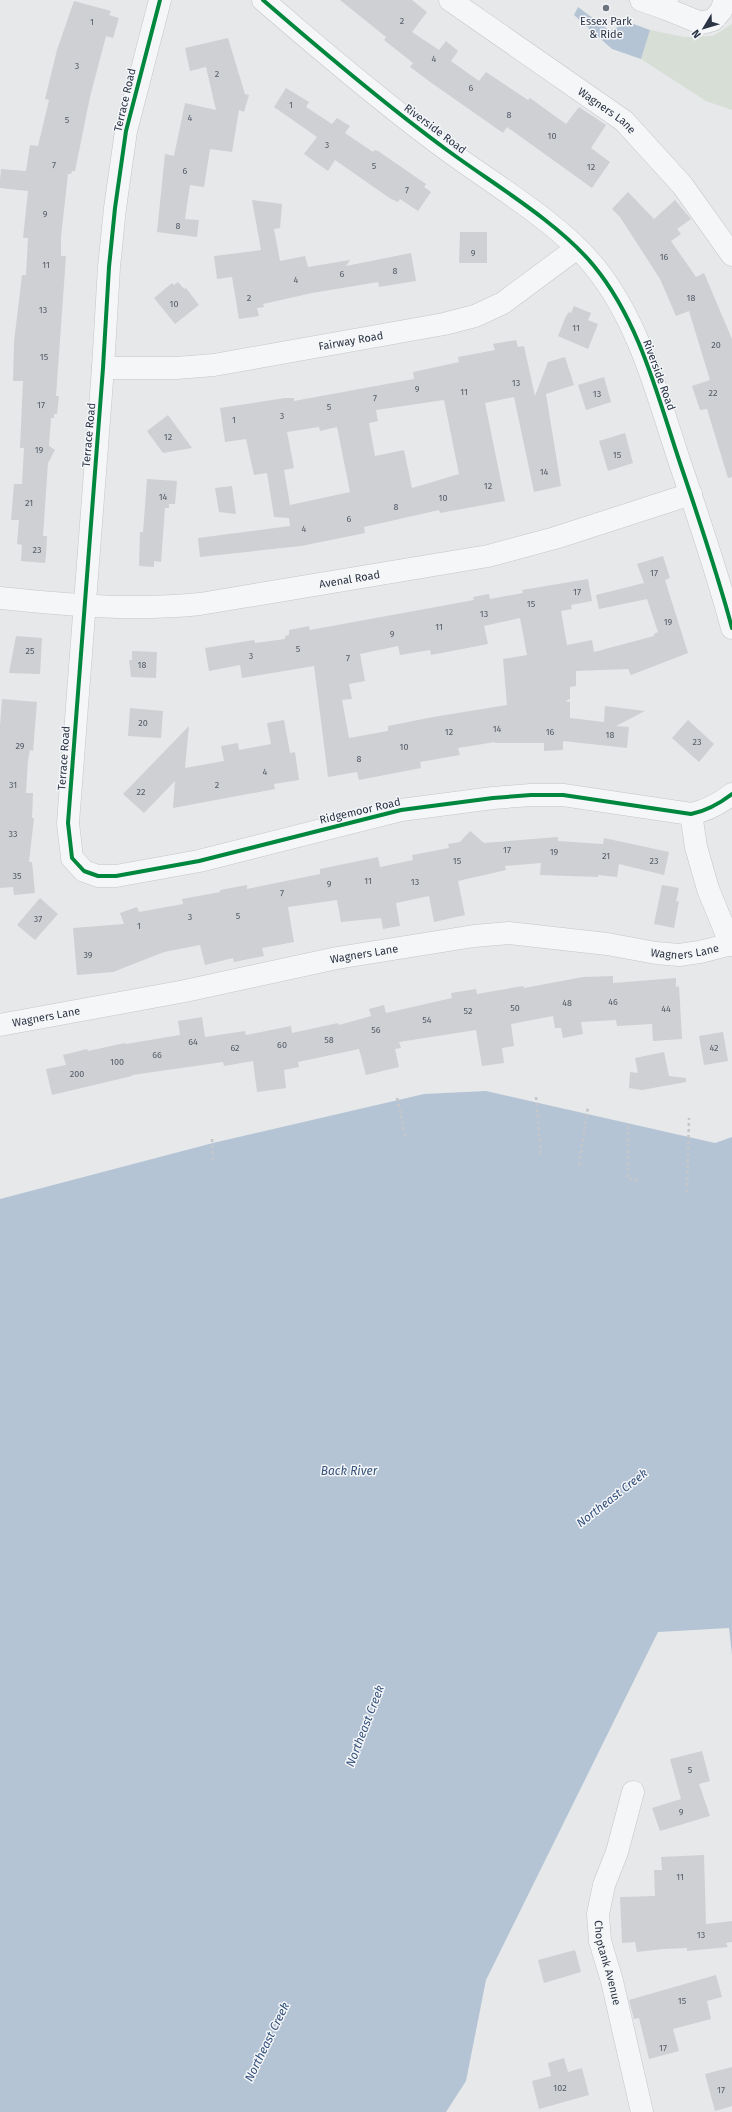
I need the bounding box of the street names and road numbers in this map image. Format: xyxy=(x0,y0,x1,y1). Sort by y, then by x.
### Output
street label: Terrace Road xyxy=(111,67,139,133)
street label: Wagners Lane xyxy=(576,85,639,136)
street label: Riverside Road xyxy=(401,101,469,157)
street label: Fairway Road xyxy=(317,328,384,353)
street label: Riverside Road xyxy=(640,338,678,412)
street label: Terrace Road xyxy=(80,402,98,468)
street label: Avenal Road xyxy=(318,568,381,591)
street label: Terrace Road xyxy=(55,725,73,791)
street label: Ridgemoor Road xyxy=(318,795,402,827)
street label: Wagners Lane xyxy=(650,941,720,962)
street label: Wagners Lane xyxy=(329,942,399,966)
street label: Wagners Lane xyxy=(11,1004,81,1029)
street label: Choptank Avenue xyxy=(592,1920,624,2006)

